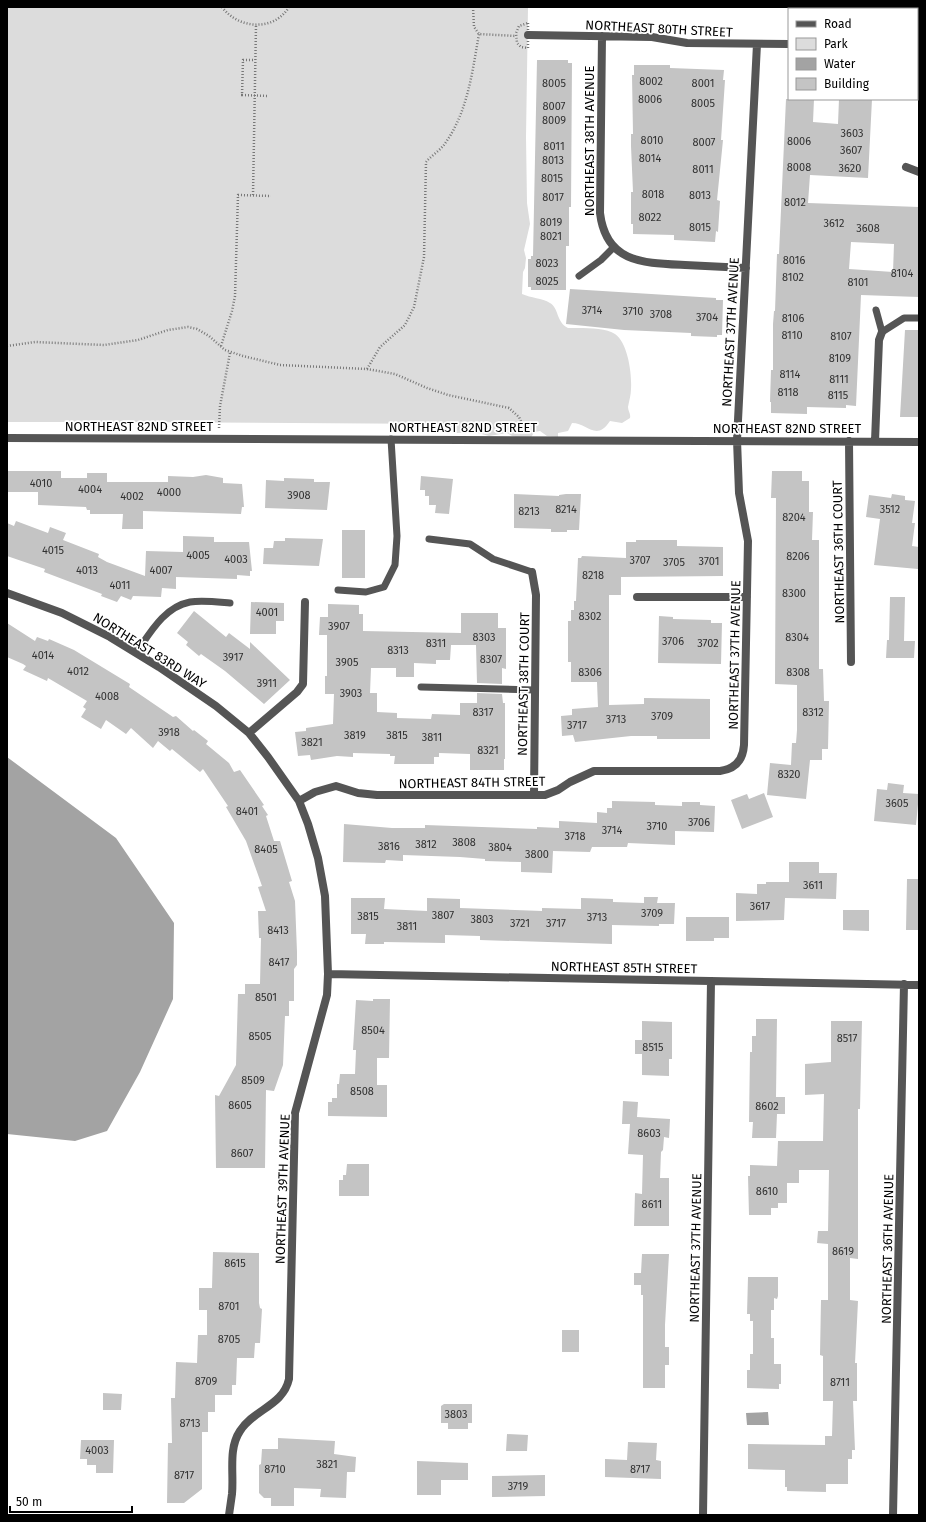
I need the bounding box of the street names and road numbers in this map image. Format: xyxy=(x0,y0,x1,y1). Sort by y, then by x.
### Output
street label: NORTHEAST 80TH STREET xyxy=(585,17,733,40)
street label: NORTHEAST 38TH AVENUE xyxy=(582,66,597,216)
street label: NORTHEAST 37TH AVENUE xyxy=(719,257,742,407)
street label: NORTHEAST 82ND STREET xyxy=(65,419,214,434)
street label: NORTHEAST 82ND STREET xyxy=(389,420,538,435)
street label: NORTHEAST 82ND STREET xyxy=(713,421,862,436)
street label: NORTHEAST 36TH COURT xyxy=(830,480,847,624)
street label: NORTHEAST 37TH AVENUE xyxy=(726,580,743,730)
street label: NORTHEAST 83RD WAY xyxy=(90,609,210,692)
street label: NORTHEAST 38TH COURT xyxy=(515,612,532,756)
street label: NORTHEAST 84TH STREET xyxy=(398,774,546,791)
street label: NORTHEAST 85TH STREET xyxy=(551,959,698,976)
street label: NORTHEAST 39TH AVENUE xyxy=(272,1114,293,1264)
street label: NORTHEAST 37TH AVENUE xyxy=(687,1173,704,1323)
street label: NORTHEAST 36TH AVENUE xyxy=(879,1174,896,1324)

